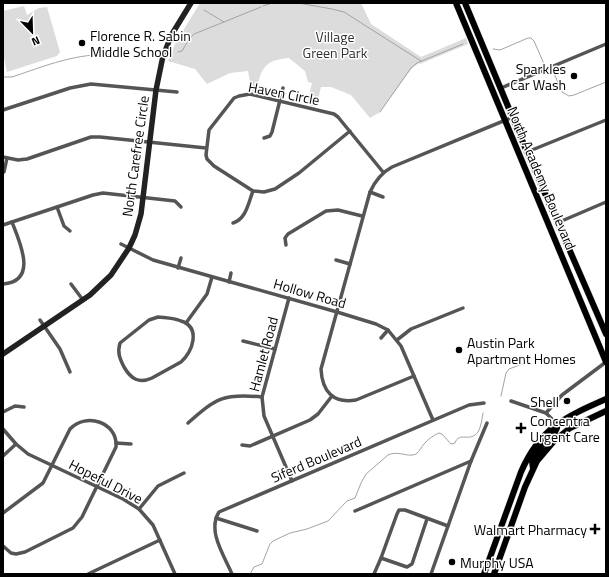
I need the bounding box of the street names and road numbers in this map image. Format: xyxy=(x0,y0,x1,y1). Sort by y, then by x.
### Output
street label: Haven Circle xyxy=(246,76,322,110)
street label: North Carefree Circle xyxy=(116,94,154,218)
street label: North Academy Boulevard xyxy=(502,103,582,253)
street label: Hollow Road xyxy=(271,273,349,313)
street label: Hamlet Road xyxy=(243,314,283,394)
street label: Siferd Boulevard xyxy=(267,430,365,488)
street label: Hopeful Drive xyxy=(65,453,147,509)

